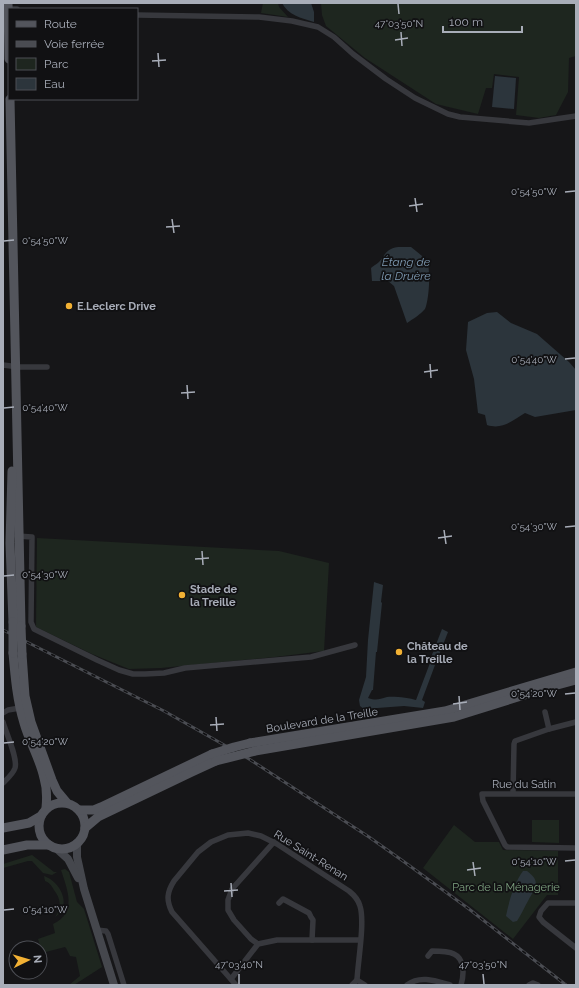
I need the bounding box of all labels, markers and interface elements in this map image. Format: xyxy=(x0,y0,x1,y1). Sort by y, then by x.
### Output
legend xyxy=(8,8,138,100)
scale bar xyxy=(443,8,522,34)
text: 100 m xyxy=(449,15,483,29)
text: Route xyxy=(44,17,77,31)
text: 47°03'50"N xyxy=(375,18,423,29)
text: Voie ferrée xyxy=(44,37,104,51)
text: Parc xyxy=(44,57,69,71)
text: Eau xyxy=(44,77,65,91)
text: 0°54'50"W xyxy=(511,186,558,197)
text: 0°54'50"W xyxy=(22,235,69,246)
water label: Étang de la Druère xyxy=(381,255,431,283)
place label: E.Leclerc Drive xyxy=(77,300,156,313)
marker: E.Leclerc Drive xyxy=(64,301,74,311)
text: 0°54'40"W xyxy=(511,354,557,365)
text: 0°54'40"W xyxy=(22,402,68,413)
text: 0°54'30"W xyxy=(511,521,558,532)
text: 0°54'30"W xyxy=(22,569,69,580)
place label: Stade de la Treille xyxy=(190,583,238,609)
marker: Stade de la Treille xyxy=(177,590,187,600)
place label: Château de la Treille xyxy=(407,640,468,666)
marker: Château de la Treille xyxy=(394,647,404,657)
text: 0°54'20"W xyxy=(511,688,557,699)
street label: Boulevard de la Treille xyxy=(265,705,379,736)
text: 0°54'20"W xyxy=(22,736,68,747)
street label: Rue du Satin xyxy=(492,778,556,791)
street label: Rue Saint-Renan xyxy=(271,827,350,883)
text: 0°54'10"W xyxy=(512,856,557,867)
park label: Parc de la Ménagerie xyxy=(452,881,560,894)
text: 0°54'10"W xyxy=(23,904,68,915)
north arrow xyxy=(8,940,48,980)
text: N xyxy=(31,954,44,964)
text: 47°03'40"N xyxy=(215,959,263,970)
text: 47°03'50"N xyxy=(459,959,507,970)

